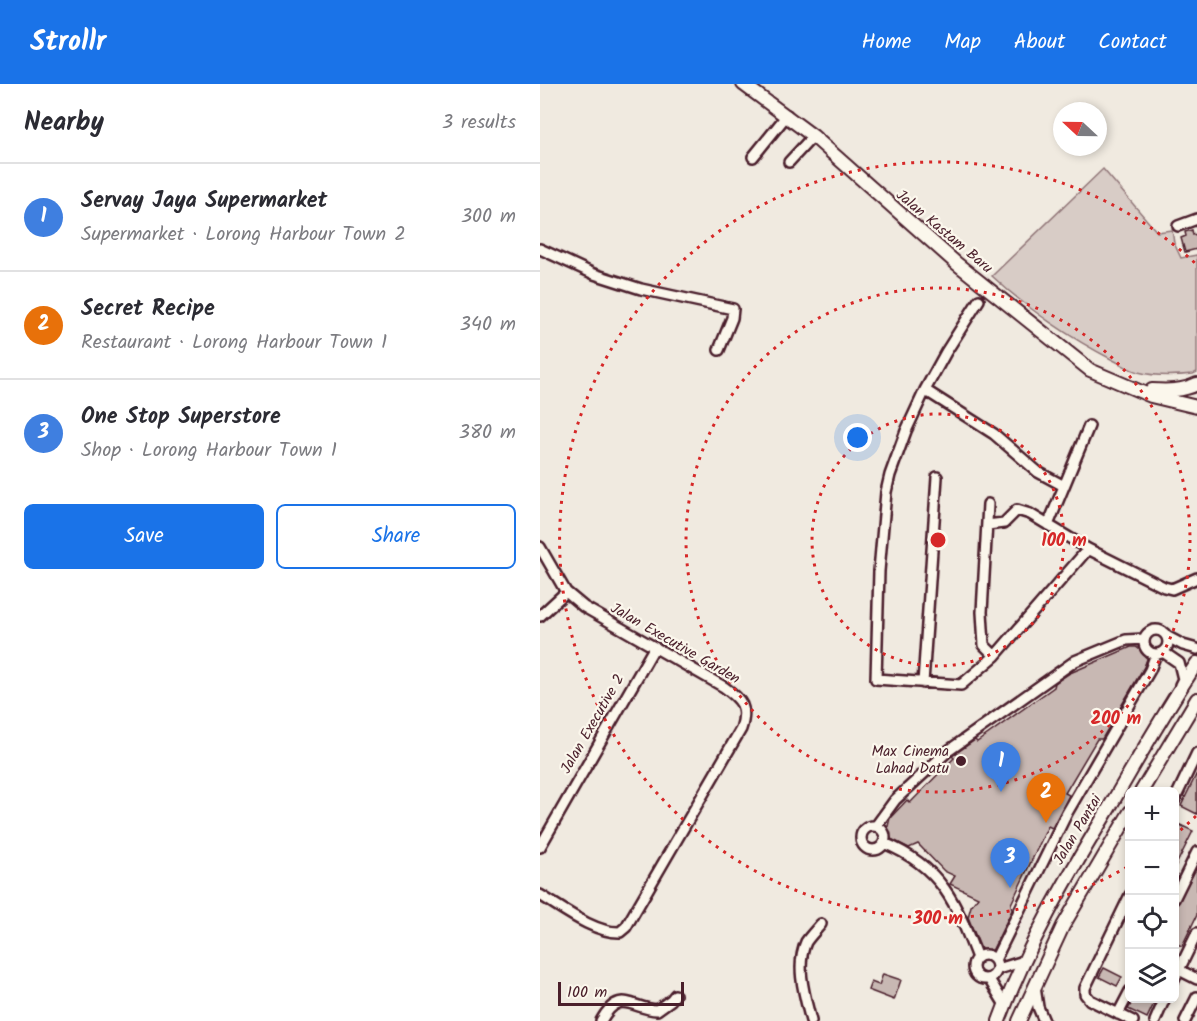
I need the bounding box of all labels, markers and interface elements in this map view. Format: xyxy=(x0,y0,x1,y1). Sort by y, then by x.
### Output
text: Strollr xyxy=(30,20,106,65)
text: Home xyxy=(862,26,911,59)
text: Map xyxy=(944,26,981,59)
text: About xyxy=(1014,26,1065,59)
text: Contact xyxy=(1098,26,1167,59)
text: Nearby xyxy=(24,102,104,144)
north arrow xyxy=(1053,102,1107,156)
text: 3 results xyxy=(442,107,516,139)
text: Servay Jaya Supermarket xyxy=(81,184,327,219)
street label: Jalan Kastam Baru xyxy=(890,184,998,280)
text: 1 xyxy=(40,201,47,233)
text: 300 m xyxy=(461,201,516,233)
text: Supermarket · Lorong Harbour Town 2 xyxy=(81,219,406,251)
text: Secret Recipe xyxy=(81,292,215,327)
text: 2 xyxy=(38,309,49,341)
text: 340 m xyxy=(460,309,516,341)
text: Restaurant · Lorong Harbour Town 1 xyxy=(81,327,387,359)
text: One Stop Superstore xyxy=(81,400,281,435)
text: 3 xyxy=(38,417,49,449)
text: 380 m xyxy=(459,417,516,449)
your location xyxy=(843,423,872,452)
text: Shop · Lorong Harbour Town 1 xyxy=(81,435,337,467)
button: Save xyxy=(24,504,264,569)
button: Share xyxy=(276,504,516,569)
text: 100 m xyxy=(1041,527,1087,556)
centre of rings xyxy=(928,530,948,550)
street label: Jalan Executive Garden xyxy=(606,597,744,691)
street label: Jalan Executive 2 xyxy=(555,670,631,778)
text: 200 m xyxy=(1091,705,1142,734)
place label: Max Cinema Lahad Datu xyxy=(871,740,949,781)
pin: 1 xyxy=(982,742,1020,792)
marker: Max Cinema Lahad Datu xyxy=(954,754,968,768)
pin: 2 xyxy=(1026,774,1066,823)
map controls xyxy=(1125,787,1179,1003)
button: + xyxy=(1125,787,1179,841)
street label: Jalan Pantai xyxy=(1048,789,1109,870)
pin: 3 xyxy=(990,838,1030,888)
button: − xyxy=(1125,841,1179,895)
button: locate xyxy=(1125,895,1179,949)
text: 300 m xyxy=(912,905,963,934)
button: layers xyxy=(1125,949,1179,1003)
scale bar xyxy=(558,979,684,1006)
text: 100 m xyxy=(567,980,607,1005)

